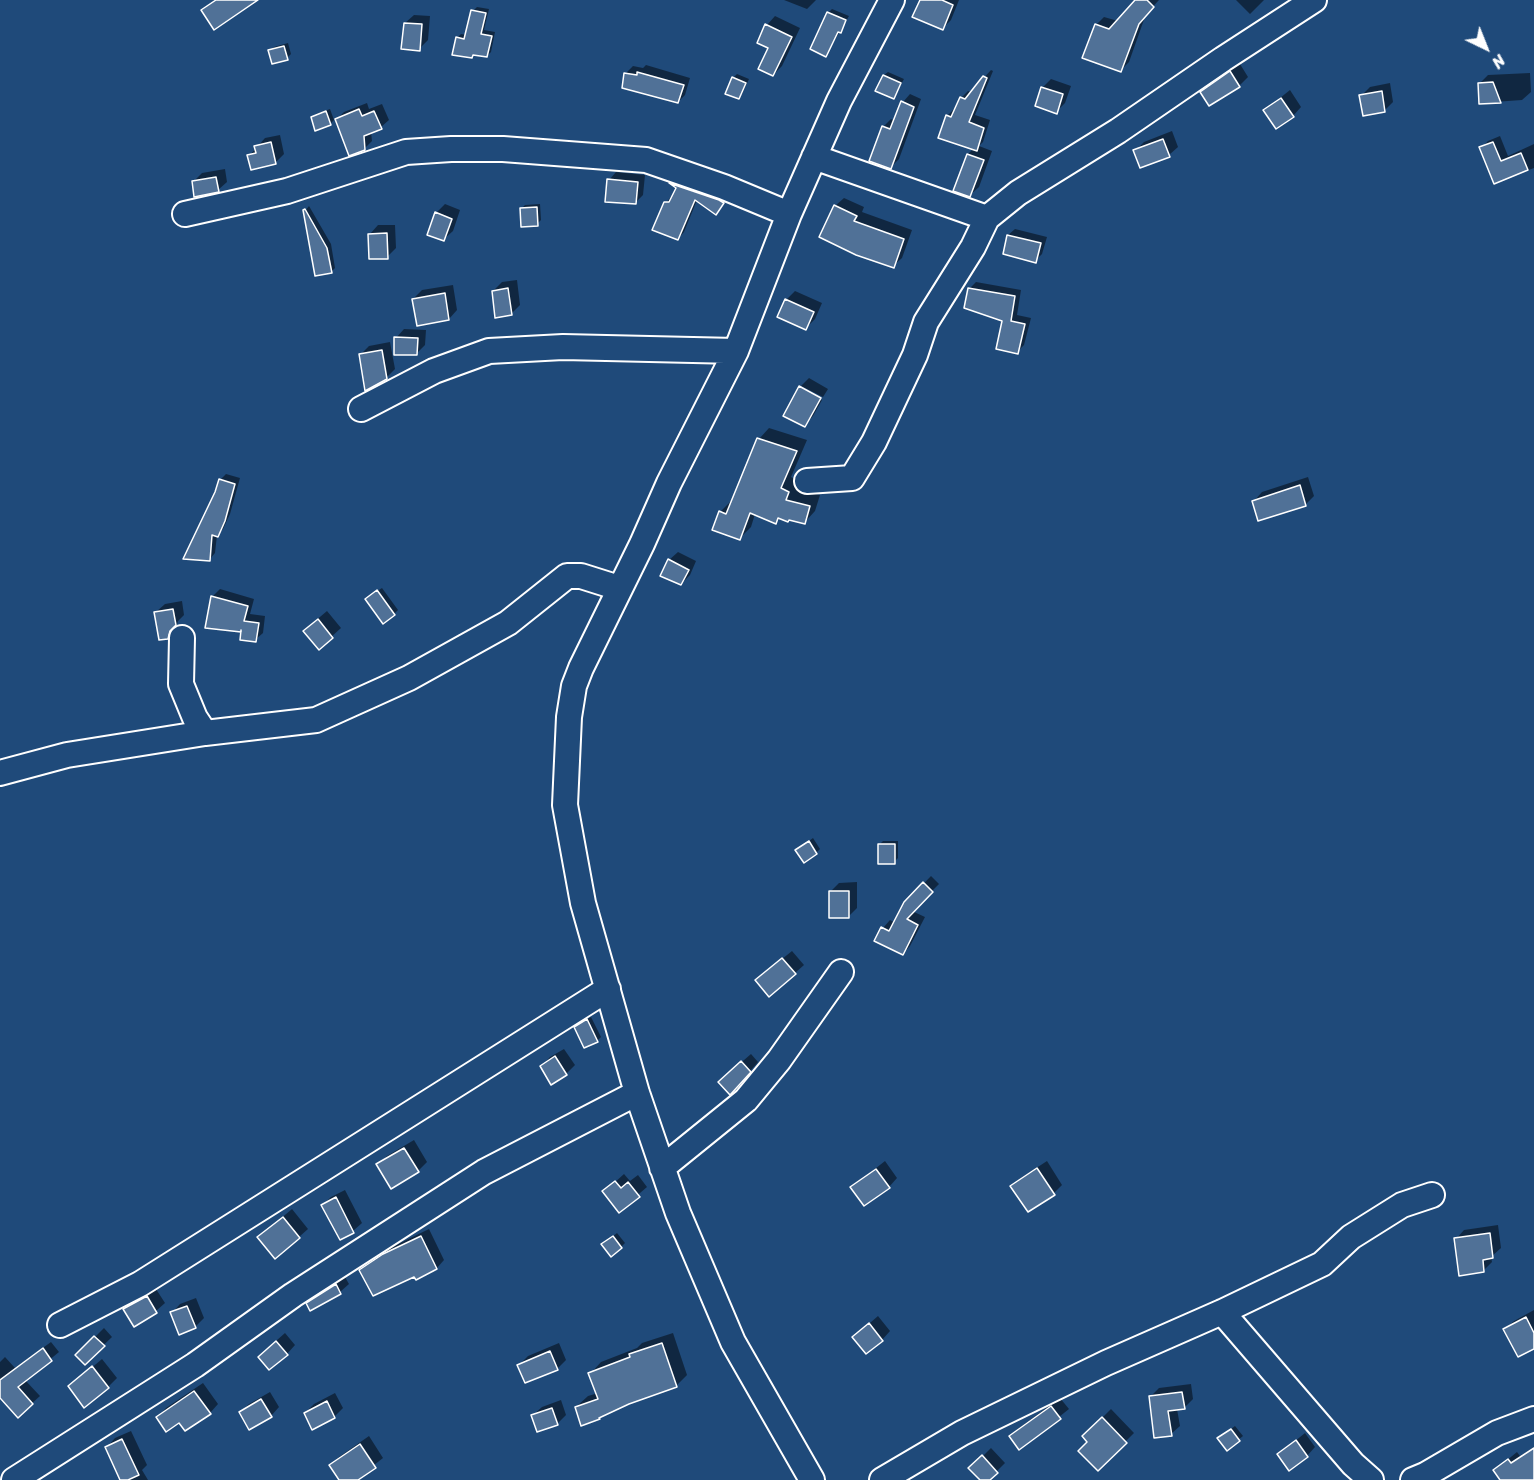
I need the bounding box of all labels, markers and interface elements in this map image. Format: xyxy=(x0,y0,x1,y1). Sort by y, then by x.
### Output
north arrow xyxy=(1456,18,1516,78)
text: N xyxy=(1485,47,1513,76)

